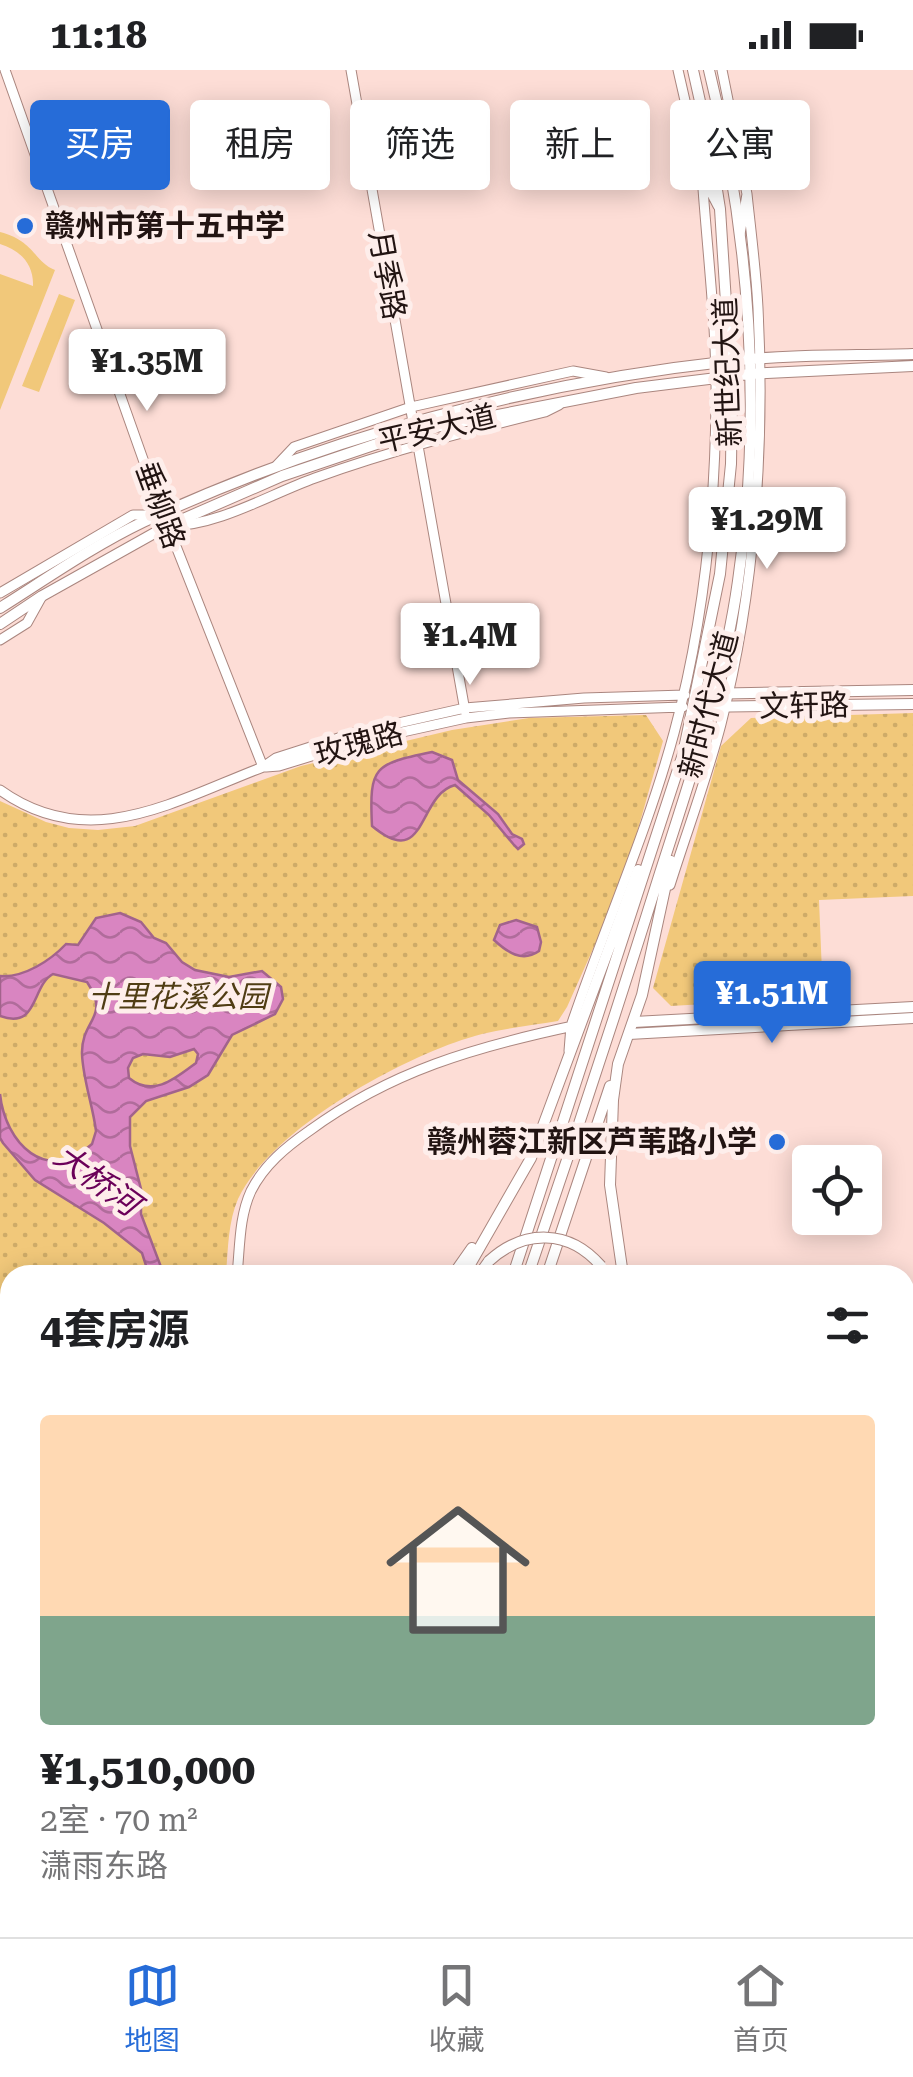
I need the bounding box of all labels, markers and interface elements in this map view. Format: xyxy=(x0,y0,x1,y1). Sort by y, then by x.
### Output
text: 11:18 xyxy=(50,13,147,57)
chip: 买房 xyxy=(30,100,170,190)
chip: 租房 xyxy=(190,100,330,190)
chip: 筛选 xyxy=(350,100,490,190)
chip: 新上 xyxy=(510,100,650,190)
chip: 公寓 xyxy=(670,100,810,190)
place label: 赣州市第十五中学 xyxy=(45,208,285,243)
marker: 赣州市第十五中学 xyxy=(14,215,36,237)
street label: 月季路 xyxy=(362,228,413,322)
street label: 新世纪大道 xyxy=(707,296,748,448)
pin: ¥1.35M xyxy=(66,329,228,414)
text: ¥1.35M xyxy=(91,342,203,380)
street label: 平安大道 xyxy=(374,398,499,459)
street label: 垂柳路 xyxy=(129,457,192,553)
pin: ¥1.29M xyxy=(686,487,848,572)
text: ¥1.29M xyxy=(711,500,823,538)
pin: ¥1.4M xyxy=(400,603,540,688)
text: ¥1.4M xyxy=(423,616,517,654)
street label: 新时代大道 xyxy=(672,628,745,782)
street label: 文轩路 xyxy=(759,687,849,724)
street label: 玫瑰路 xyxy=(311,715,407,772)
pin: ¥1.51M xyxy=(691,961,853,1046)
text: ¥1.51M xyxy=(716,974,828,1012)
park label: 十里花溪公园 xyxy=(88,979,272,1014)
place label: 赣州蓉江新区芦苇路小学 xyxy=(427,1124,757,1159)
marker: 赣州蓉江新区芦苇路小学 xyxy=(766,1131,788,1153)
water label: 大桥河 xyxy=(47,1136,152,1227)
map controls xyxy=(792,1145,882,1235)
button: locate xyxy=(792,1145,882,1235)
icon: filters xyxy=(820,1298,875,1353)
text: 4套房源 xyxy=(40,1305,190,1354)
icon: home xyxy=(368,1480,548,1660)
text: ¥1,510,000 xyxy=(40,1745,255,1794)
text: 2室 · 70 m² xyxy=(40,1801,198,1839)
text: 潇雨东路 xyxy=(40,1847,168,1885)
tab: 地图 xyxy=(124,1958,180,2058)
tab: 收藏 xyxy=(428,1958,485,2058)
tab: 首页 xyxy=(733,1958,789,2058)

